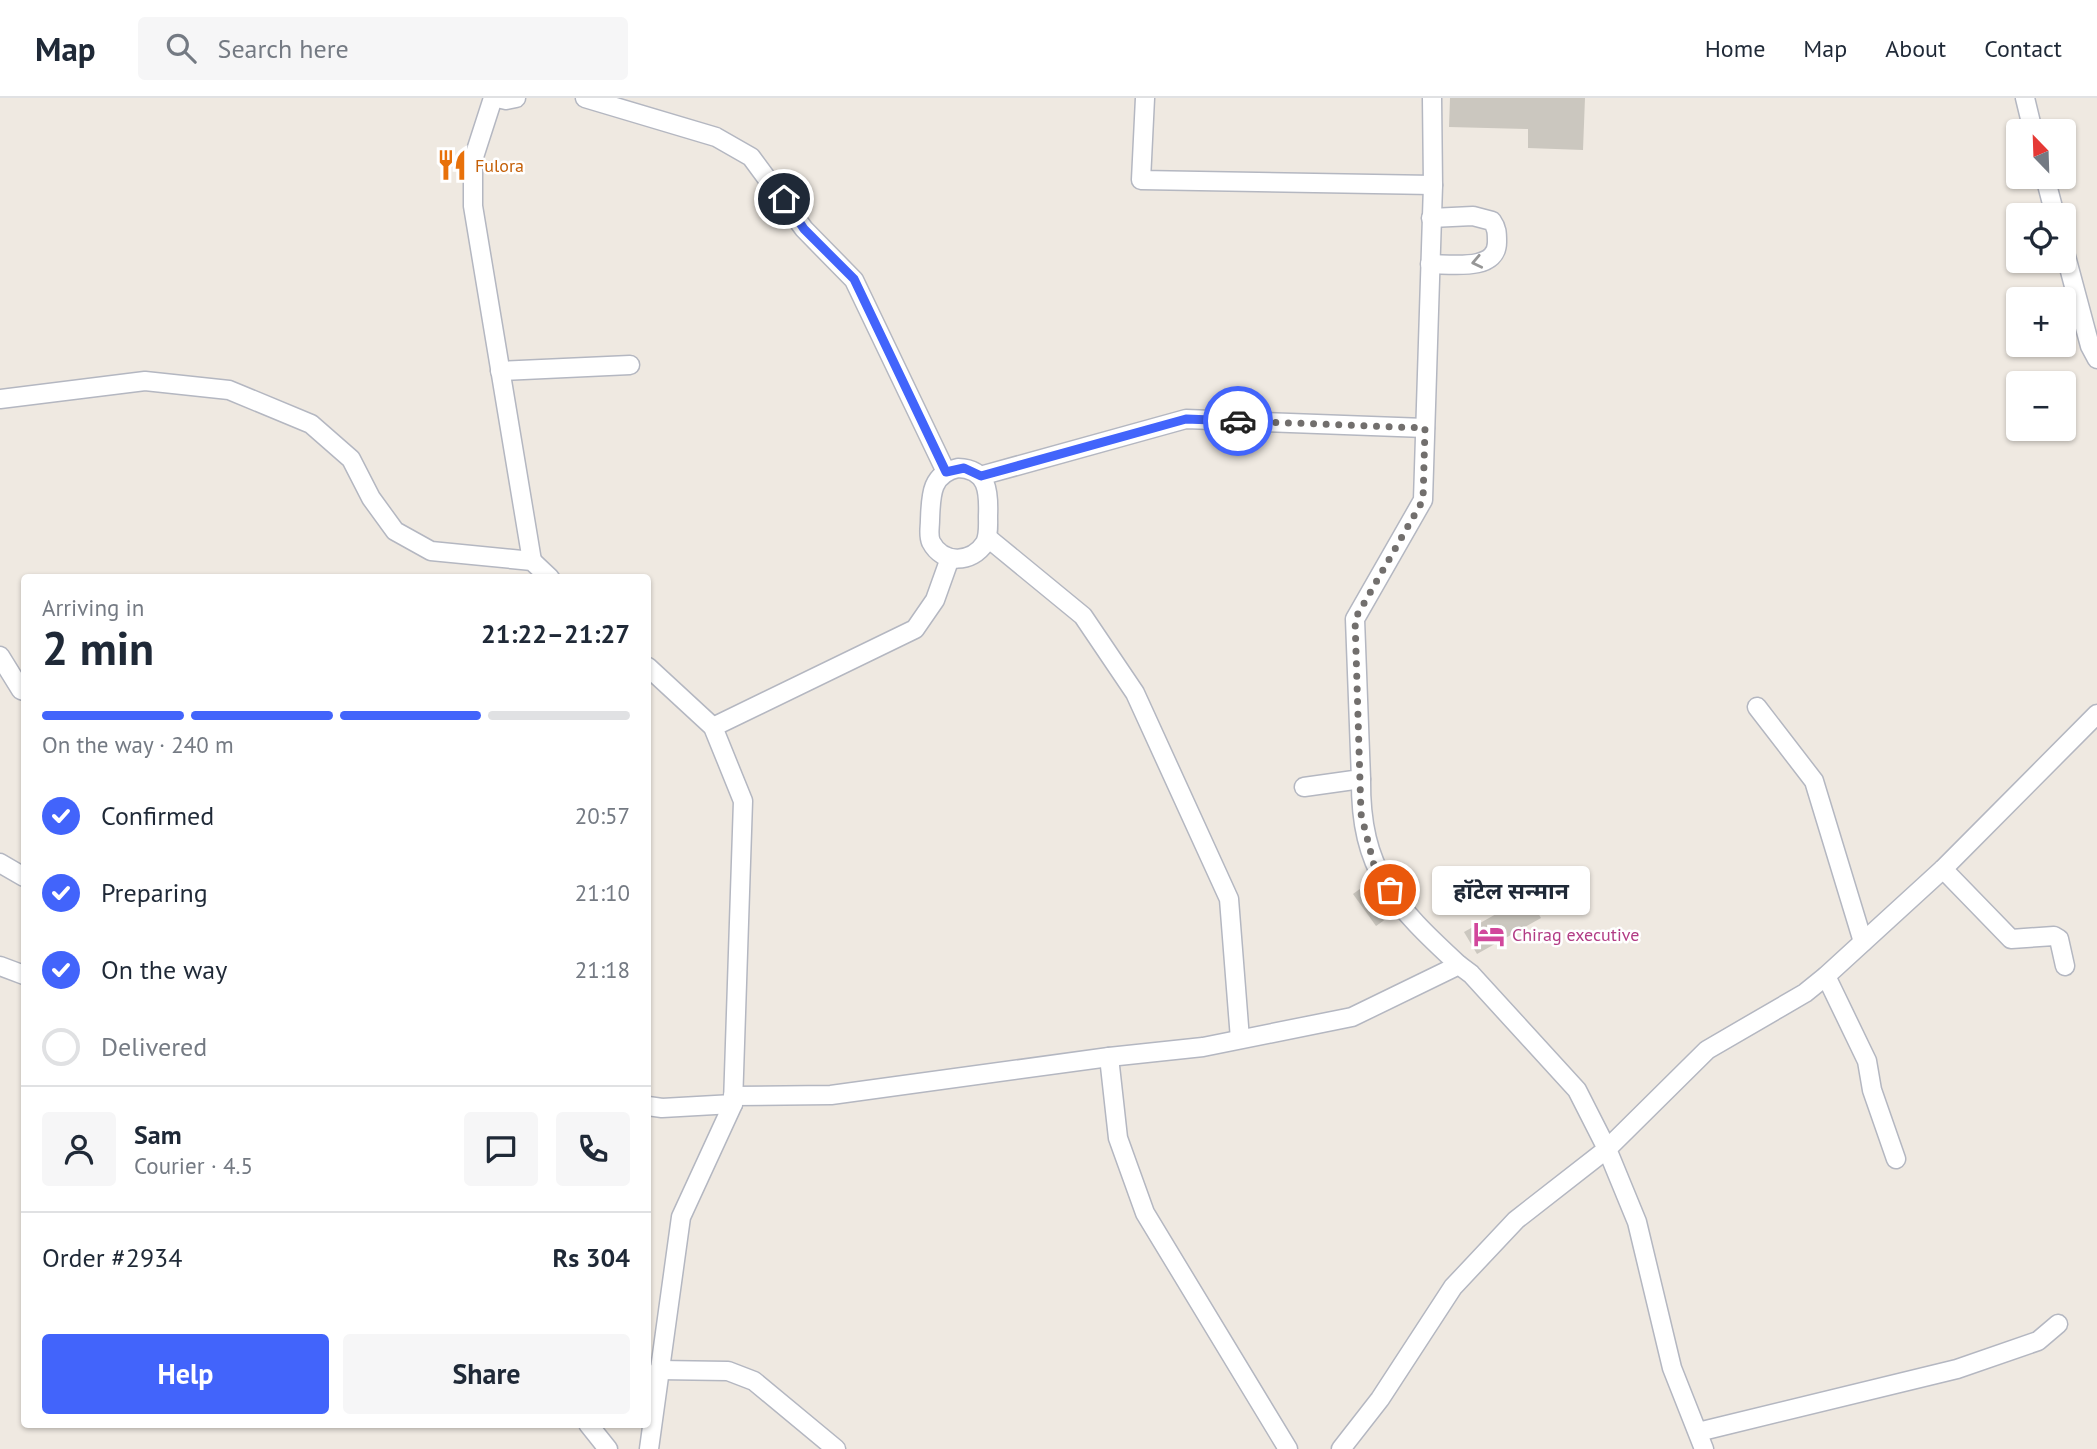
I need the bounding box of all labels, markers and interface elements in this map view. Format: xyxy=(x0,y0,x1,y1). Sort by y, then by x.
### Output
search box xyxy=(138,17,628,80)
text: Map xyxy=(35,27,96,70)
icon: search xyxy=(162,29,200,67)
text: Search here xyxy=(218,32,349,65)
text: Home xyxy=(1705,33,1765,64)
text: Map xyxy=(1803,33,1847,64)
text: About xyxy=(1885,33,1946,64)
text: Contact xyxy=(1984,33,2062,64)
north arrow xyxy=(2006,119,2076,189)
map controls xyxy=(2006,119,2076,441)
restaurant icon: Fulora xyxy=(435,148,469,182)
place label: Fulora xyxy=(475,154,524,177)
pin xyxy=(754,169,814,229)
icon: home xyxy=(765,180,803,218)
button: locate xyxy=(2006,203,2076,273)
one-way arrow xyxy=(1471,254,1483,269)
button: + xyxy=(2006,287,2076,357)
button: − xyxy=(2006,371,2076,441)
courier xyxy=(1203,386,1273,456)
icon: car xyxy=(1219,402,1257,440)
text: Arriving in xyxy=(42,593,144,622)
text: 21:22–21:27 xyxy=(481,617,630,650)
text: 2 min xyxy=(42,618,154,678)
text: On the way · 240 m xyxy=(42,730,234,759)
icon: check xyxy=(42,797,80,835)
text: Confirmed xyxy=(101,799,214,832)
text: 20:57 xyxy=(575,801,630,830)
pin xyxy=(1360,860,1420,920)
callout: हॉटेल सन्मान xyxy=(1432,866,1590,914)
icon: bag xyxy=(1371,871,1409,909)
icon: check xyxy=(42,874,80,912)
text: Preparing xyxy=(101,876,208,909)
text: हॉटेल सन्मान xyxy=(1453,876,1569,905)
text: 21:10 xyxy=(575,878,630,907)
hotel icon: Chirag executive xyxy=(1472,917,1506,951)
place label: Chirag executive xyxy=(1512,923,1639,946)
icon: check xyxy=(42,951,80,989)
text: On the way xyxy=(101,953,227,986)
text: 21:18 xyxy=(575,955,630,984)
text: Delivered xyxy=(101,1030,207,1063)
button: person xyxy=(42,1112,116,1186)
button: chat xyxy=(464,1112,538,1186)
button: phone xyxy=(556,1112,630,1186)
text: Sam xyxy=(134,1118,182,1151)
text: Courier · 4.5 xyxy=(134,1151,253,1180)
text: Order #2934 xyxy=(42,1241,182,1274)
text: Rs 304 xyxy=(553,1241,630,1274)
button: Help xyxy=(42,1334,329,1414)
button: Share xyxy=(343,1334,630,1414)

